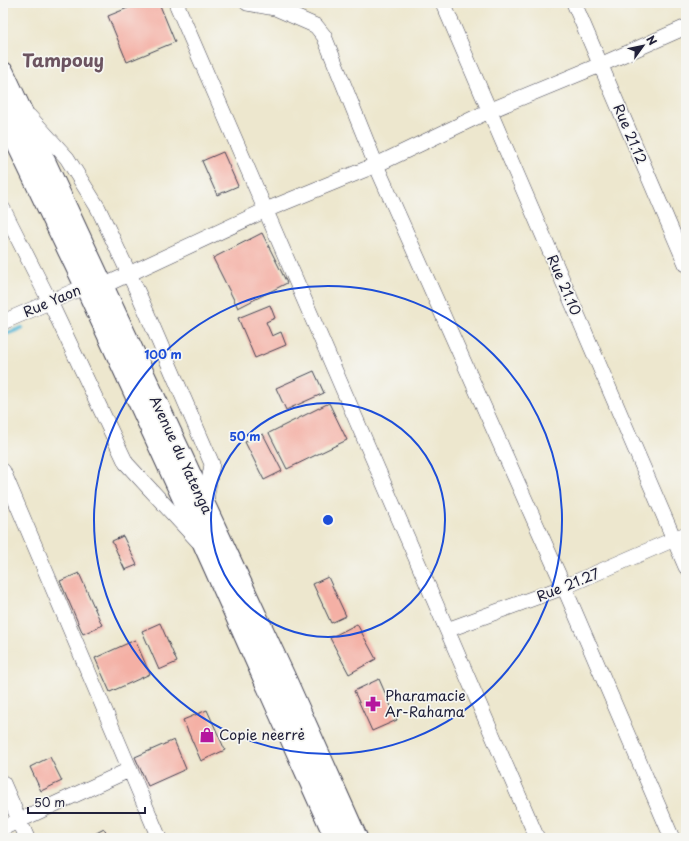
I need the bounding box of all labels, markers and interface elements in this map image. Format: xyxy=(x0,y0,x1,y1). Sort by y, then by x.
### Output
north arrow xyxy=(623,26,663,66)
text: N xyxy=(642,32,661,49)
district label: Tampouy xyxy=(22,46,104,73)
street label: Rue 21.12 xyxy=(608,100,653,167)
street label: Rue 21.10 xyxy=(542,251,587,318)
street label: Rue Yaon xyxy=(20,279,84,322)
text: 100 m xyxy=(144,345,182,363)
street label: Avenue du Yatenga xyxy=(145,392,218,518)
text: 50 m xyxy=(229,427,261,445)
centre of rings xyxy=(321,513,335,527)
street label: Rue 21.27 xyxy=(533,562,602,607)
place label: Pharamacie Ar-Rahama xyxy=(385,685,466,722)
pharmacy icon: Pharamacie Ar-Rahama xyxy=(364,695,382,713)
place label: Copie neerrė xyxy=(219,724,305,745)
shop icon: Copie neerrė xyxy=(198,726,216,744)
scale bar xyxy=(28,789,145,815)
text: 50 m xyxy=(34,793,65,811)

